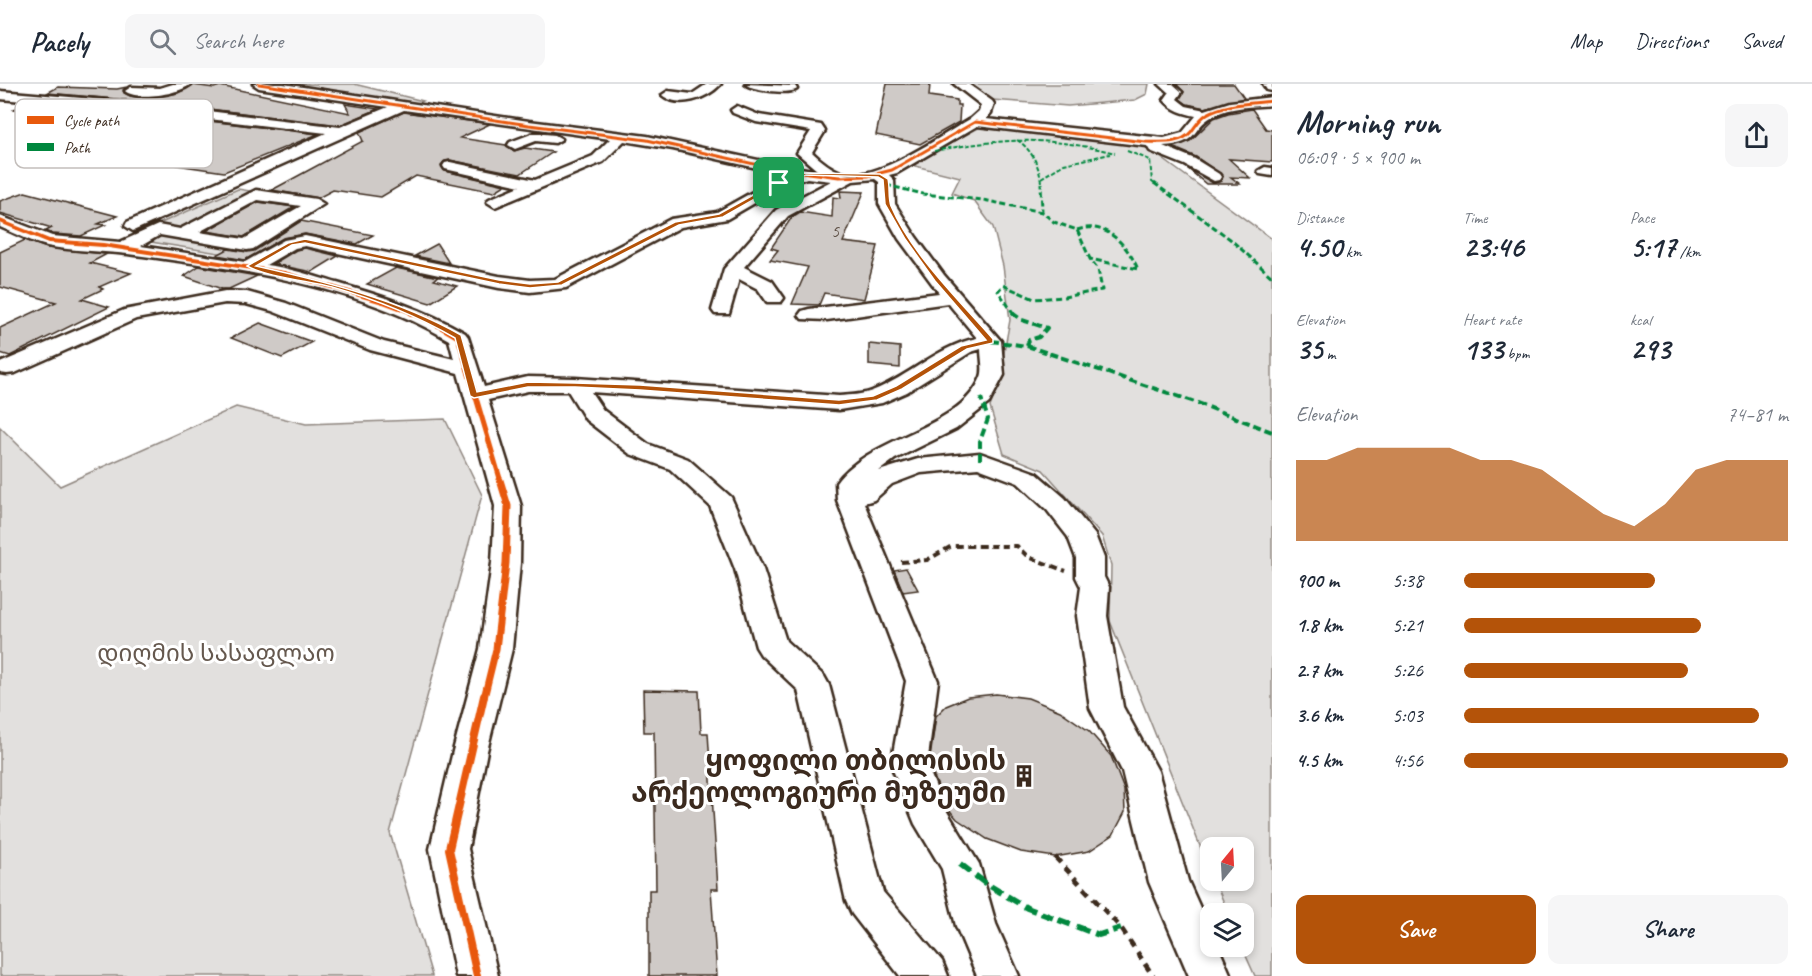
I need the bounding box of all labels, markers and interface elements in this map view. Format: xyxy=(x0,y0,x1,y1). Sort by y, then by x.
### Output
search box xyxy=(125,14,545,68)
text: Pacely xyxy=(30,24,89,59)
icon: search xyxy=(146,25,179,58)
text: Search here xyxy=(194,27,283,55)
text: Map xyxy=(1570,28,1602,54)
text: Directions xyxy=(1635,28,1708,54)
text: Saved xyxy=(1741,28,1782,54)
legend xyxy=(15,99,213,168)
text: Morning run xyxy=(1296,101,1440,143)
button: share xyxy=(1725,104,1788,167)
text: Cycle path xyxy=(64,111,120,131)
text: Path xyxy=(64,138,91,158)
text: 06:09 · 5 × 900 m xyxy=(1296,145,1420,170)
pin xyxy=(753,157,804,208)
icon: arrive xyxy=(762,166,795,199)
text: Distance xyxy=(1296,208,1344,228)
text: Time xyxy=(1463,208,1487,228)
text: Pace xyxy=(1630,208,1655,228)
house number: 5 xyxy=(831,220,840,242)
text: 4.50 xyxy=(1296,228,1342,266)
text: 23:46 xyxy=(1463,228,1524,266)
text: 5:17 xyxy=(1630,228,1676,266)
text: km xyxy=(1342,242,1361,262)
text: /km xyxy=(1676,242,1701,262)
text: Elevation xyxy=(1296,310,1345,330)
text: Heart rate xyxy=(1463,310,1521,330)
text: kcal xyxy=(1630,310,1651,330)
text: 35 xyxy=(1296,330,1323,368)
text: 133 xyxy=(1463,330,1504,368)
text: 293 xyxy=(1630,330,1670,368)
text: m xyxy=(1323,344,1335,364)
text: bpm xyxy=(1504,344,1529,364)
text: Elevation xyxy=(1296,402,1358,427)
text: 74–81 m xyxy=(1727,402,1788,427)
text: 900 m xyxy=(1296,568,1339,593)
text: 5:38 xyxy=(1392,568,1423,593)
text: 1.8 km xyxy=(1296,613,1343,638)
text: 5:21 xyxy=(1392,613,1423,638)
park label: დიღმის სასაფლაო xyxy=(97,638,335,668)
text: 2.7 km xyxy=(1296,658,1342,683)
text: 5:26 xyxy=(1392,658,1423,683)
text: 3.6 km xyxy=(1296,703,1343,728)
text: 5:03 xyxy=(1392,703,1423,728)
place label: ყოფილი თბილისის არქეოლოგიური მუზეუმი xyxy=(631,743,1006,810)
text: 4.5 km xyxy=(1296,748,1342,773)
text: 4:56 xyxy=(1392,748,1423,773)
building icon: ყოფილი თბილისის არქეოლოგიური მუზეუმი xyxy=(1011,763,1037,789)
north arrow xyxy=(1200,837,1254,891)
map controls xyxy=(1200,837,1254,957)
button: Save xyxy=(1296,895,1536,964)
button: Share xyxy=(1548,895,1788,964)
button: layers xyxy=(1200,903,1254,957)

